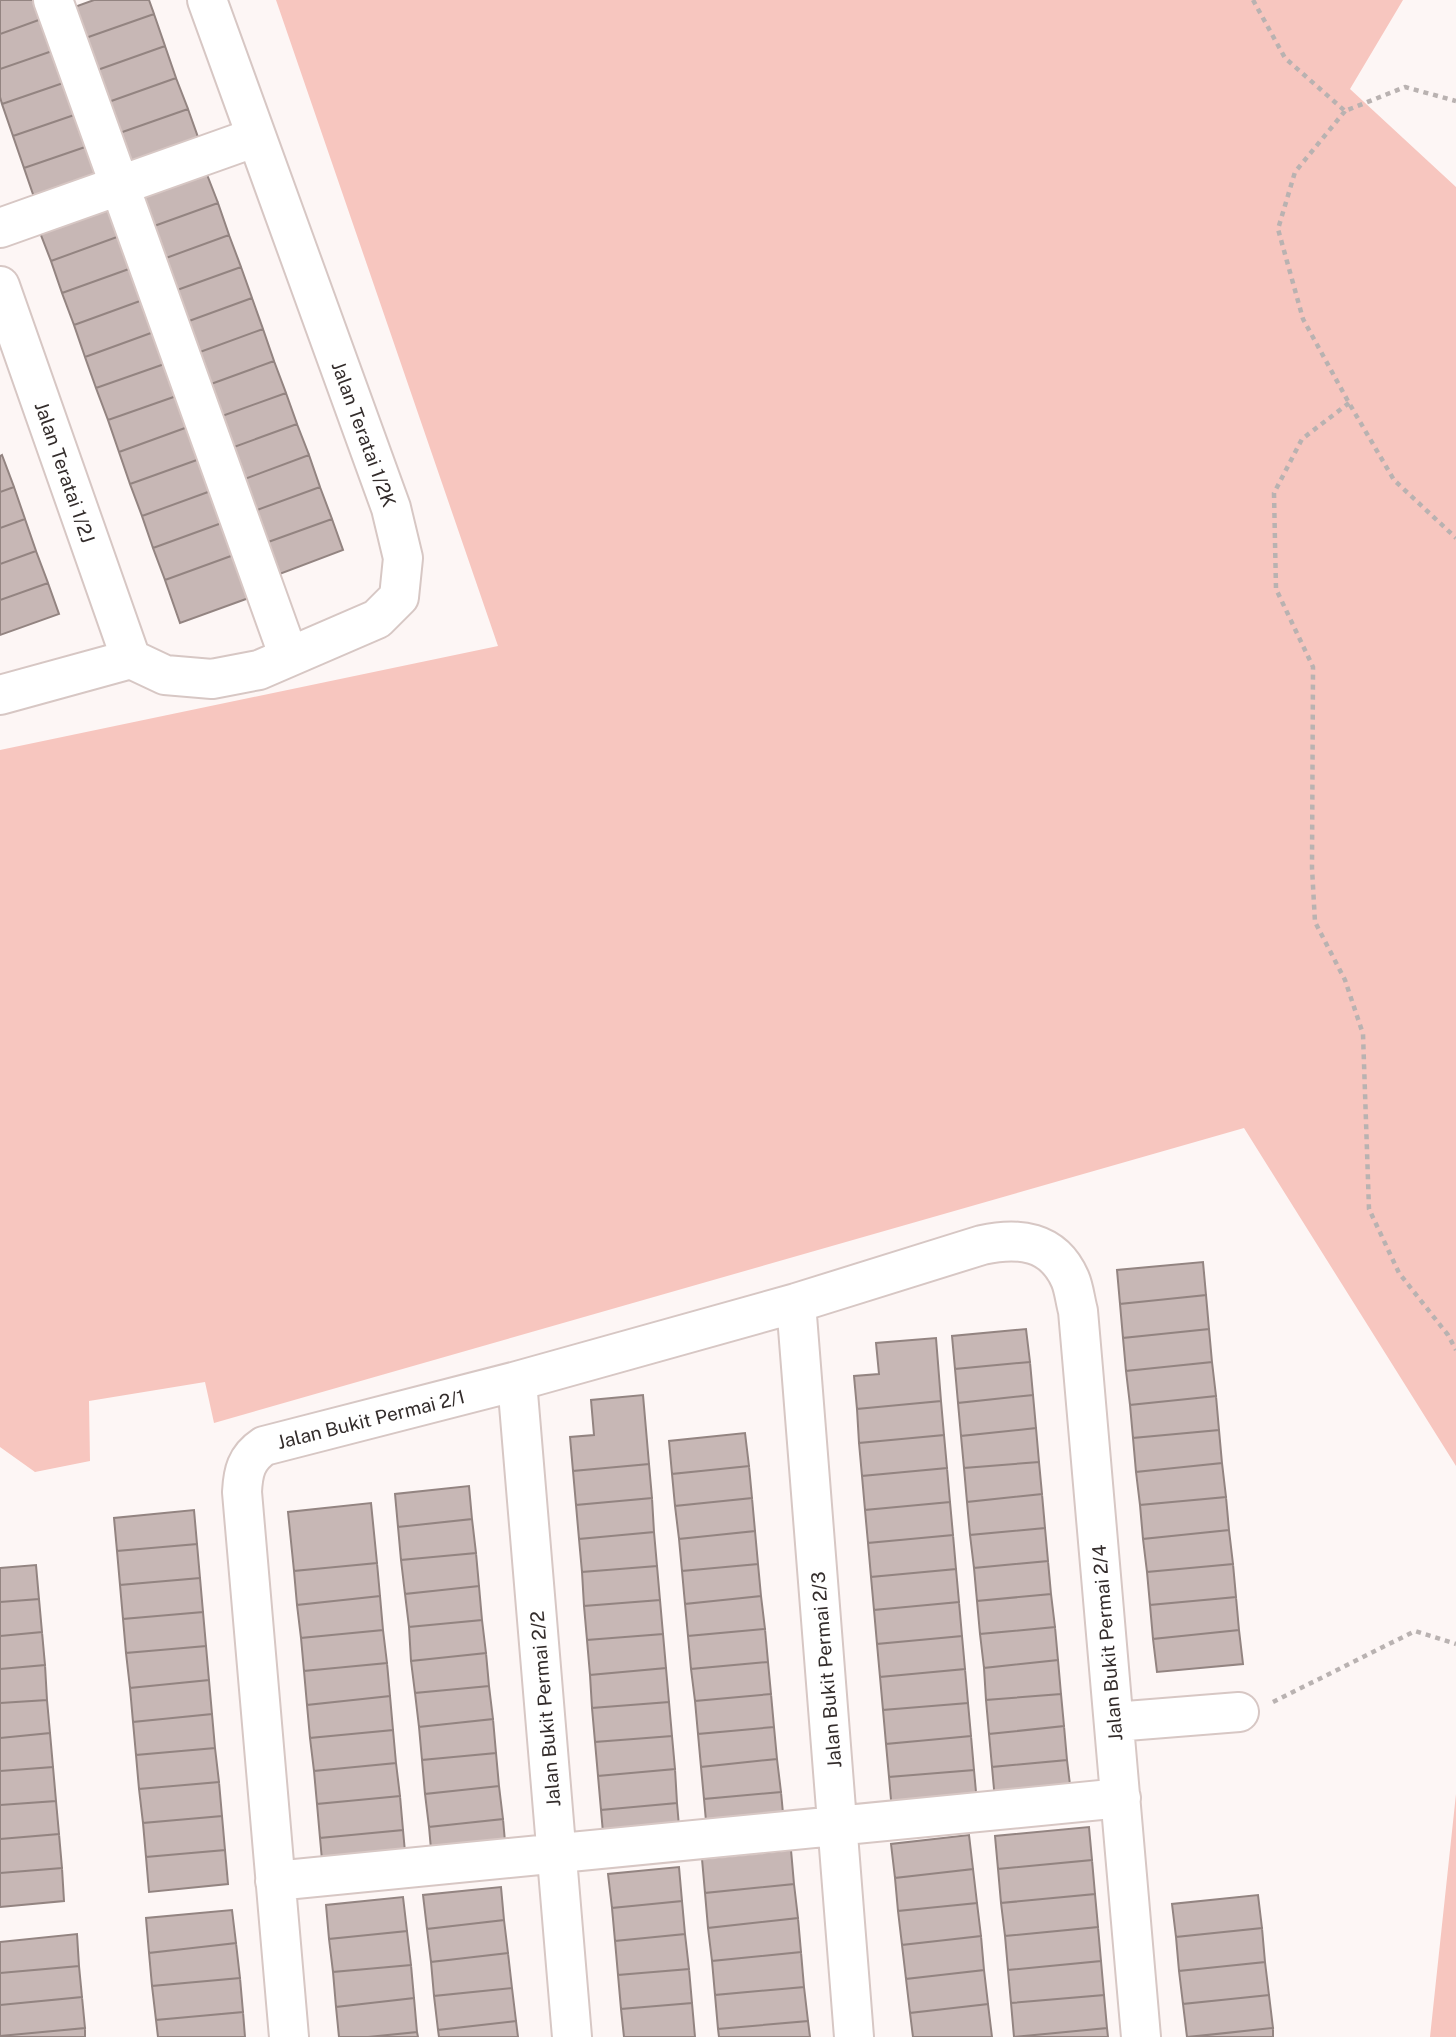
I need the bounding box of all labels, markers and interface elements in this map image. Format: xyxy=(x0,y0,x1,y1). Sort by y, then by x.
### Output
street label: Jalan Teratai 1/2K xyxy=(327,358,401,510)
street label: Jalan Teratai 1/2J xyxy=(31,399,99,545)
street label: Jalan Bukit Permai 2/1 xyxy=(275,1385,467,1453)
street label: Jalan Bukit Permai 2/4 xyxy=(1087,1544,1127,1742)
street label: Jalan Bukit Permai 2/3 xyxy=(806,1571,846,1769)
street label: Jalan Bukit Permai 2/2 xyxy=(525,1610,565,1808)

